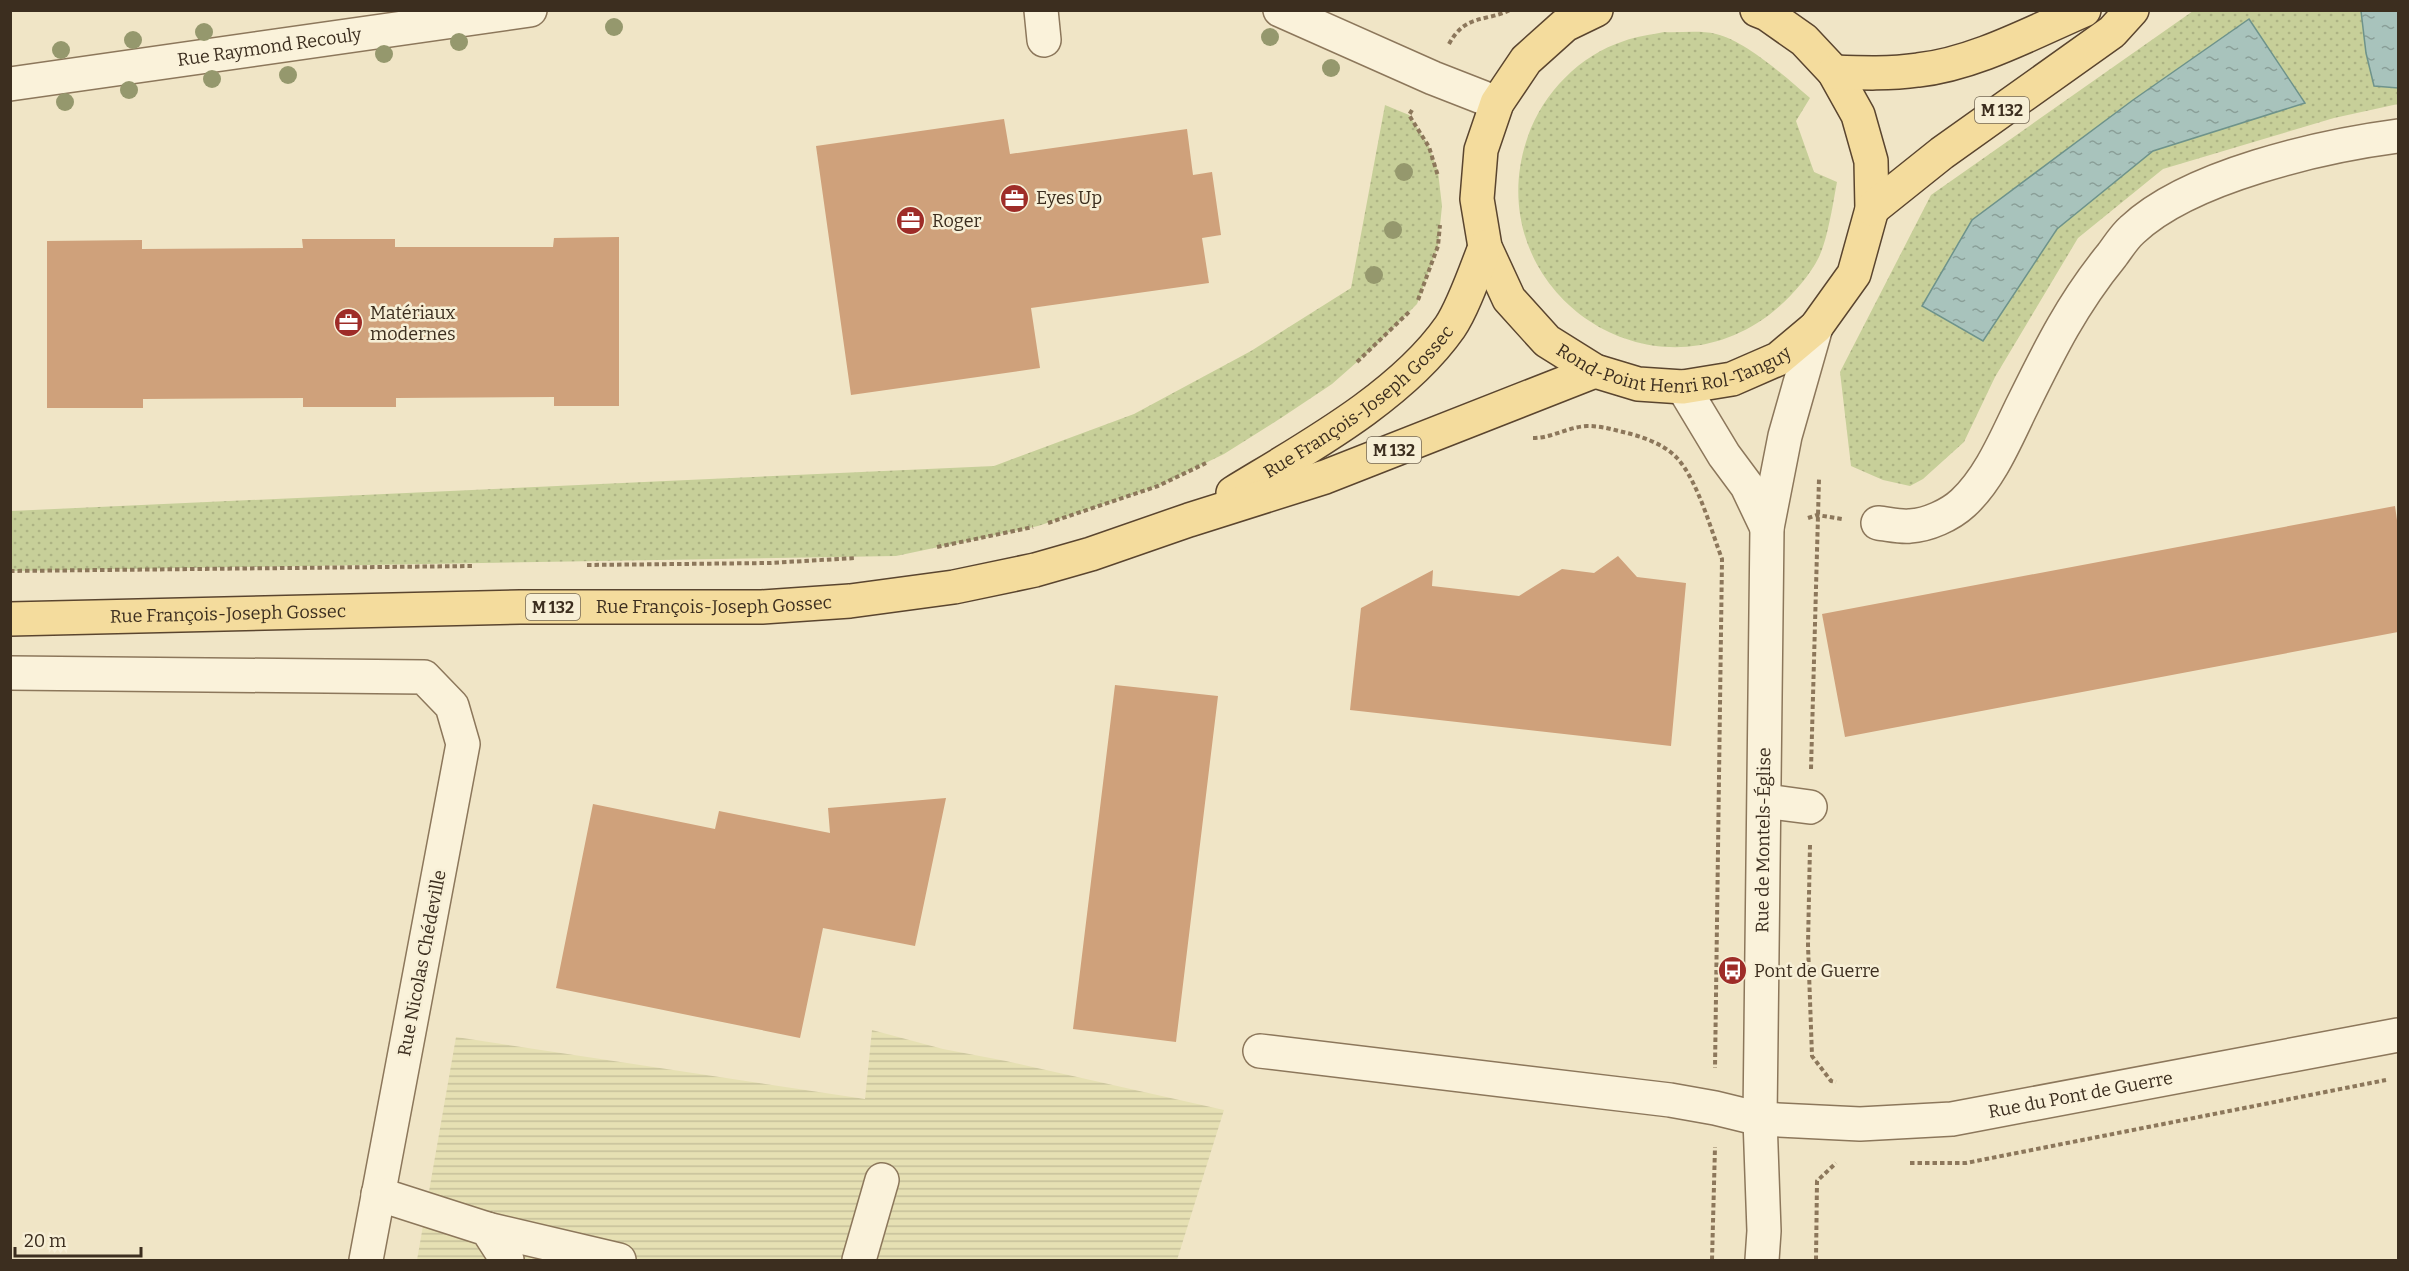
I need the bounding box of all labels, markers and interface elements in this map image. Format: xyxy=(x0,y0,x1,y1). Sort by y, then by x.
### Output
street label: Rue Raymond Recouly xyxy=(176,23,363,71)
road number: M 132 xyxy=(1975,97,2029,123)
office icon: Eyes Up xyxy=(999,182,1031,214)
place label: Eyes Up xyxy=(1036,187,1102,209)
office icon: Roger xyxy=(895,205,927,237)
place label: Roger xyxy=(932,210,981,232)
place label: Matériaux modernes xyxy=(370,302,456,345)
office icon: Matériaux modernes xyxy=(333,307,365,339)
street label: Rue François-Joseph Gossec xyxy=(1260,321,1458,483)
street label: Rond-Point Henri Rol-Tanguy xyxy=(1550,333,1796,355)
text: Rond-Point Henri Rol-Tanguy xyxy=(1552,339,1796,398)
road number: M 132 xyxy=(1367,437,1421,463)
street label: Rue François-Joseph Gossec xyxy=(596,591,833,618)
road number: M 132 xyxy=(526,594,580,620)
street label: Rue François-Joseph Gossec xyxy=(110,600,346,628)
street label: Rue de Montels-Église xyxy=(1751,747,1775,933)
street label: Rue Nicolas Chédeville xyxy=(393,868,451,1058)
bus stop icon: Pont de Guerre xyxy=(1717,955,1749,987)
place label: Pont de Guerre xyxy=(1754,960,1880,982)
street label: Rue du Pont de Guerre xyxy=(1986,1067,2175,1123)
scale bar xyxy=(15,1220,141,1258)
text: 20 m xyxy=(24,1230,66,1252)

